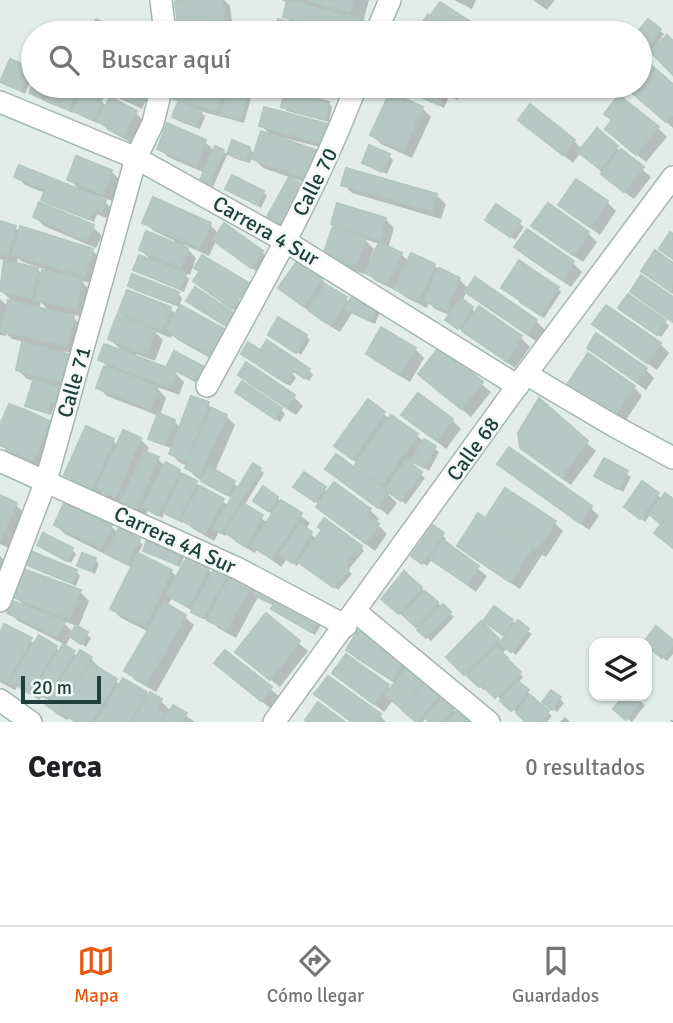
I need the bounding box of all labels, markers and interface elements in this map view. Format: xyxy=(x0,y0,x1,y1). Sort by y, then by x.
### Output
search box xyxy=(21,21,652,98)
icon: search xyxy=(45,41,83,79)
text: Buscar aquí xyxy=(101,44,231,76)
street label: Calle 70 xyxy=(287,144,343,220)
street label: Carrera 4 Sur xyxy=(208,190,324,272)
street label: Calle 71 xyxy=(51,343,97,421)
street label: Calle 68 xyxy=(441,412,505,486)
street label: Carrera 4A Sur xyxy=(110,500,240,580)
map controls xyxy=(589,638,652,701)
button: layers xyxy=(589,638,652,701)
scale bar xyxy=(21,673,102,705)
text: 20 m xyxy=(32,676,72,700)
text: Cerca xyxy=(28,749,102,786)
text: 0 resultados xyxy=(525,753,645,782)
tab: Mapa xyxy=(74,942,119,1008)
tab: Cómo llegar xyxy=(267,942,364,1008)
tab: Guardados xyxy=(512,942,599,1008)

